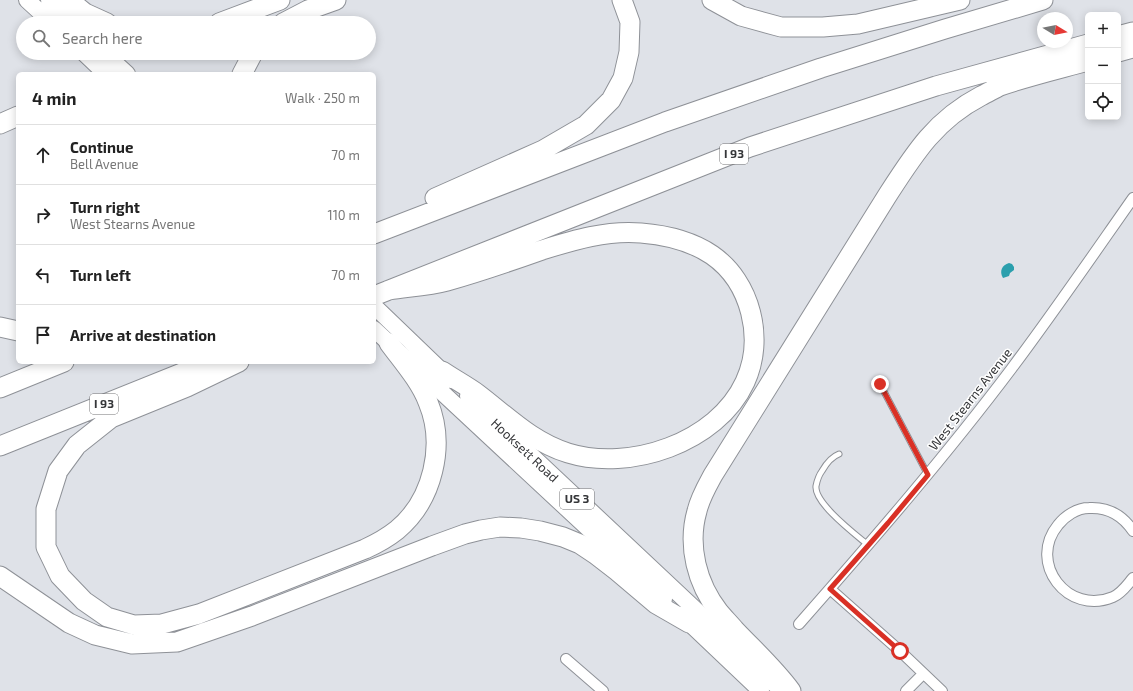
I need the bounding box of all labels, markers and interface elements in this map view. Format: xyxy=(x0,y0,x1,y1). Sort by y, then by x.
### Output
north arrow xyxy=(1037,12,1073,48)
map controls xyxy=(1085,12,1121,120)
button: + xyxy=(1085,12,1121,48)
search box xyxy=(16,16,376,60)
icon: search xyxy=(30,27,52,49)
text: Search here xyxy=(62,29,143,47)
button: − xyxy=(1085,48,1121,84)
button: locate xyxy=(1085,84,1121,120)
text: 4 min xyxy=(32,88,76,108)
text: Walk · 250 m xyxy=(285,90,360,106)
text: Continue xyxy=(70,138,133,156)
icon: ahead xyxy=(32,144,54,166)
road number: I 93 xyxy=(720,144,748,164)
text: 70 m xyxy=(331,147,360,163)
text: Bell Avenue xyxy=(70,156,139,172)
text: Turn right xyxy=(70,198,140,216)
icon: right xyxy=(32,204,54,226)
text: 110 m xyxy=(328,207,360,223)
text: West Stearns Avenue xyxy=(70,216,195,232)
icon: left xyxy=(32,264,54,286)
text: Turn left xyxy=(70,266,131,284)
text: 70 m xyxy=(331,267,360,283)
icon: arrive xyxy=(32,324,54,346)
text: Arrive at destination xyxy=(70,326,216,344)
street label: West Stearns Avenue xyxy=(925,345,1015,453)
route end xyxy=(871,375,889,393)
road number: I 93 xyxy=(90,394,118,414)
street label: Hooksett Road xyxy=(488,415,562,485)
road number: US 3 xyxy=(560,489,594,509)
route start xyxy=(891,642,909,660)

